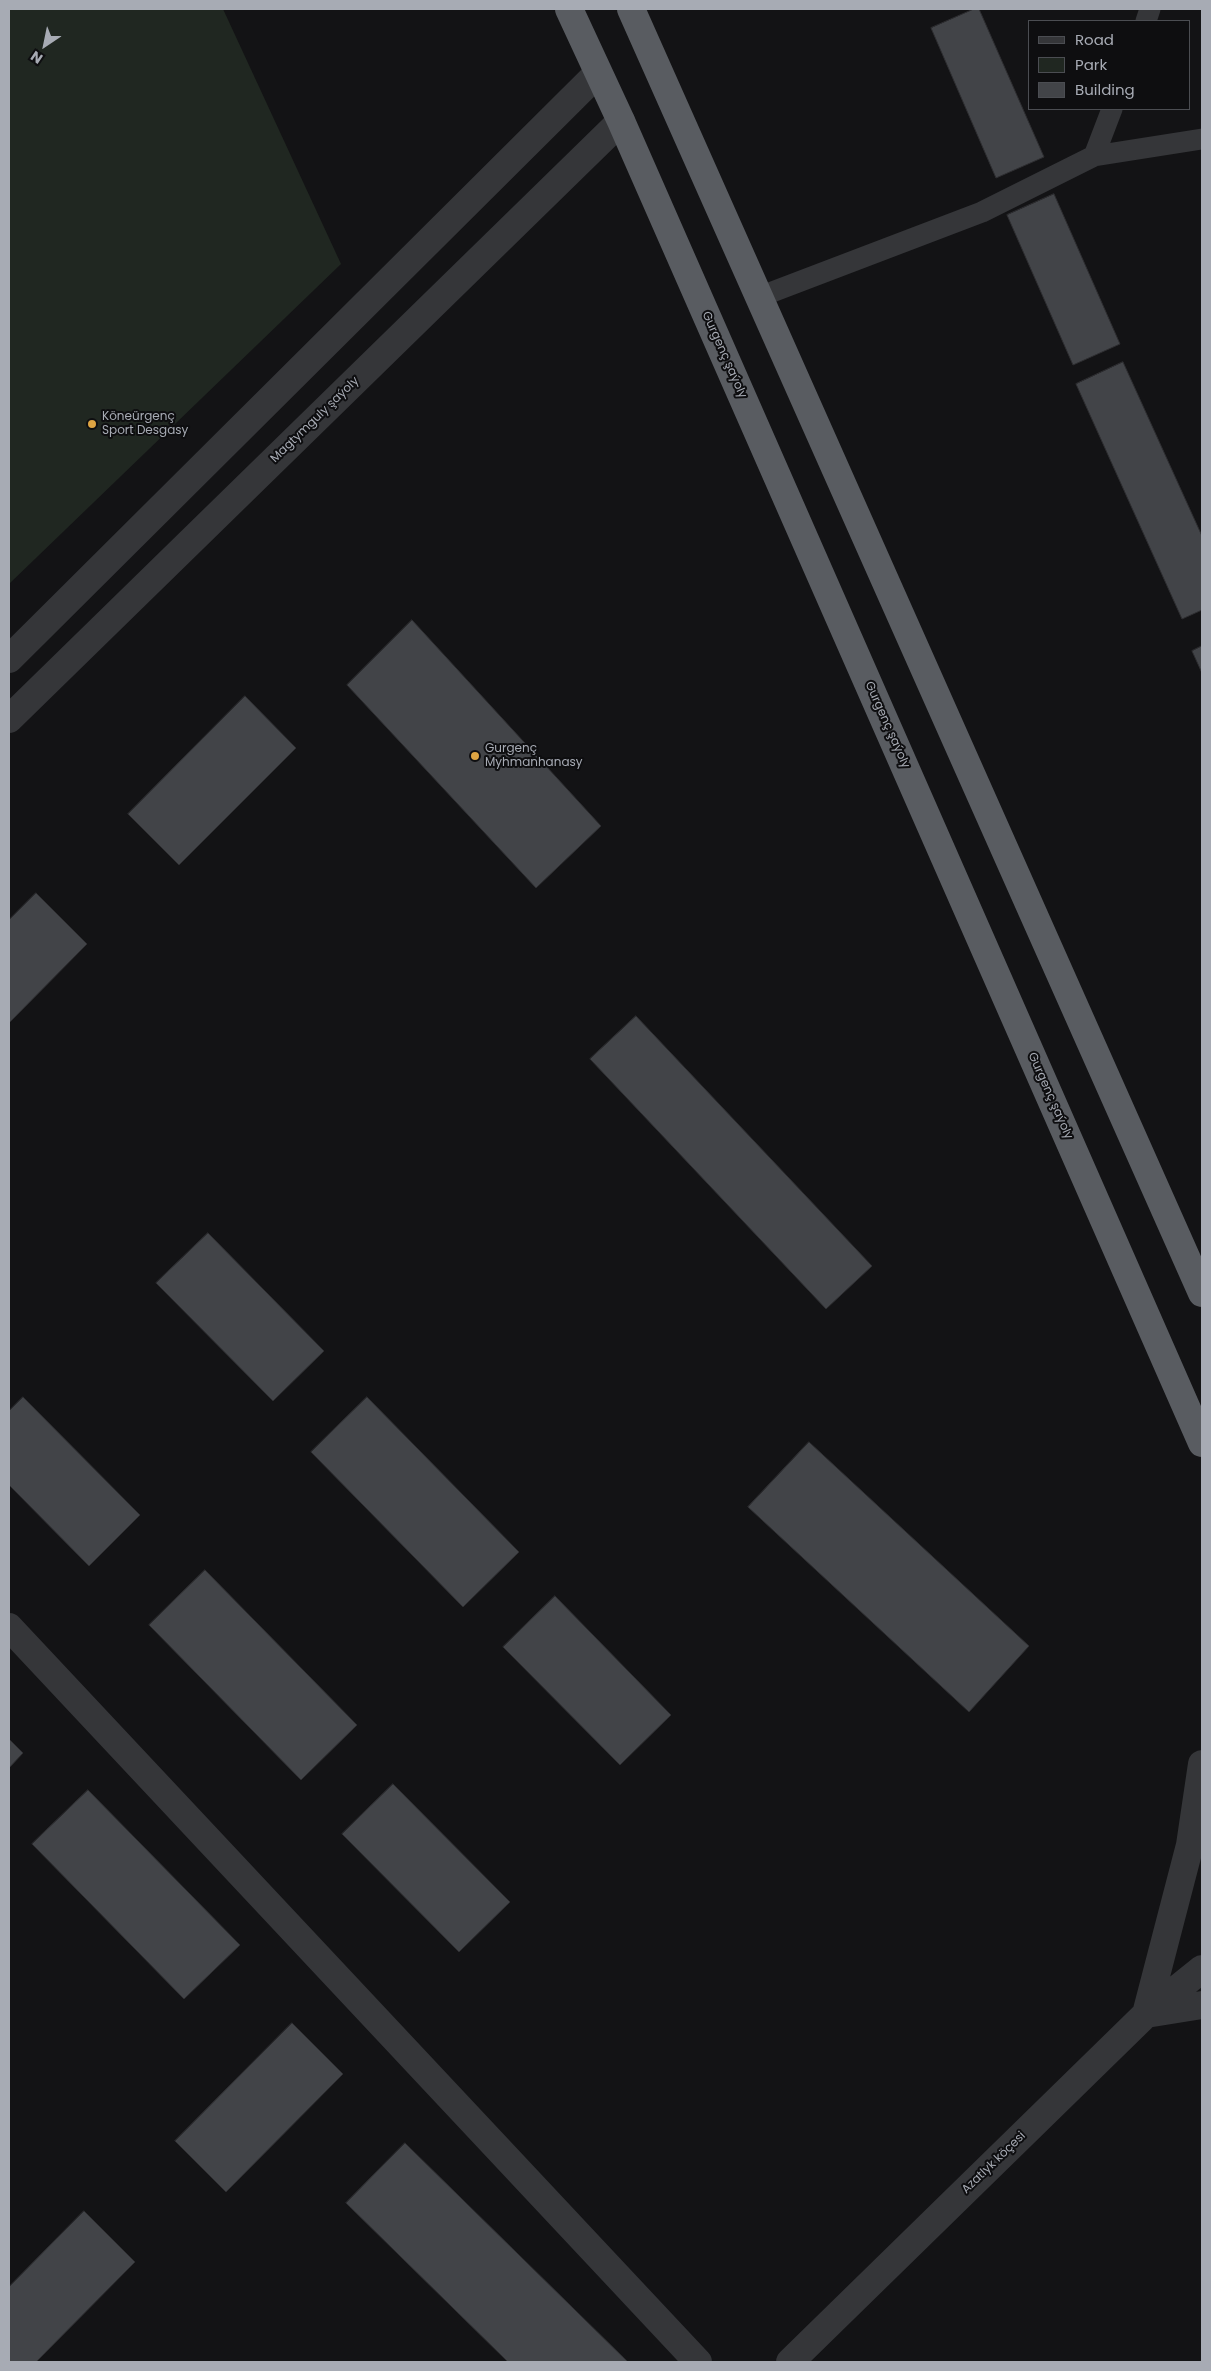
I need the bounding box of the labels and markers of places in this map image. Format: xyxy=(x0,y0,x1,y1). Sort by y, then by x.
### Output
place label: Köneürgenç Sport Desgasy xyxy=(102,410,188,438)
marker: Köneürgenç Sport Desgasy xyxy=(86,418,98,430)
place label: Gurgenç Myhmanhanasy xyxy=(485,742,583,770)
marker: Gurgenç Myhmanhanasy xyxy=(469,750,481,762)

